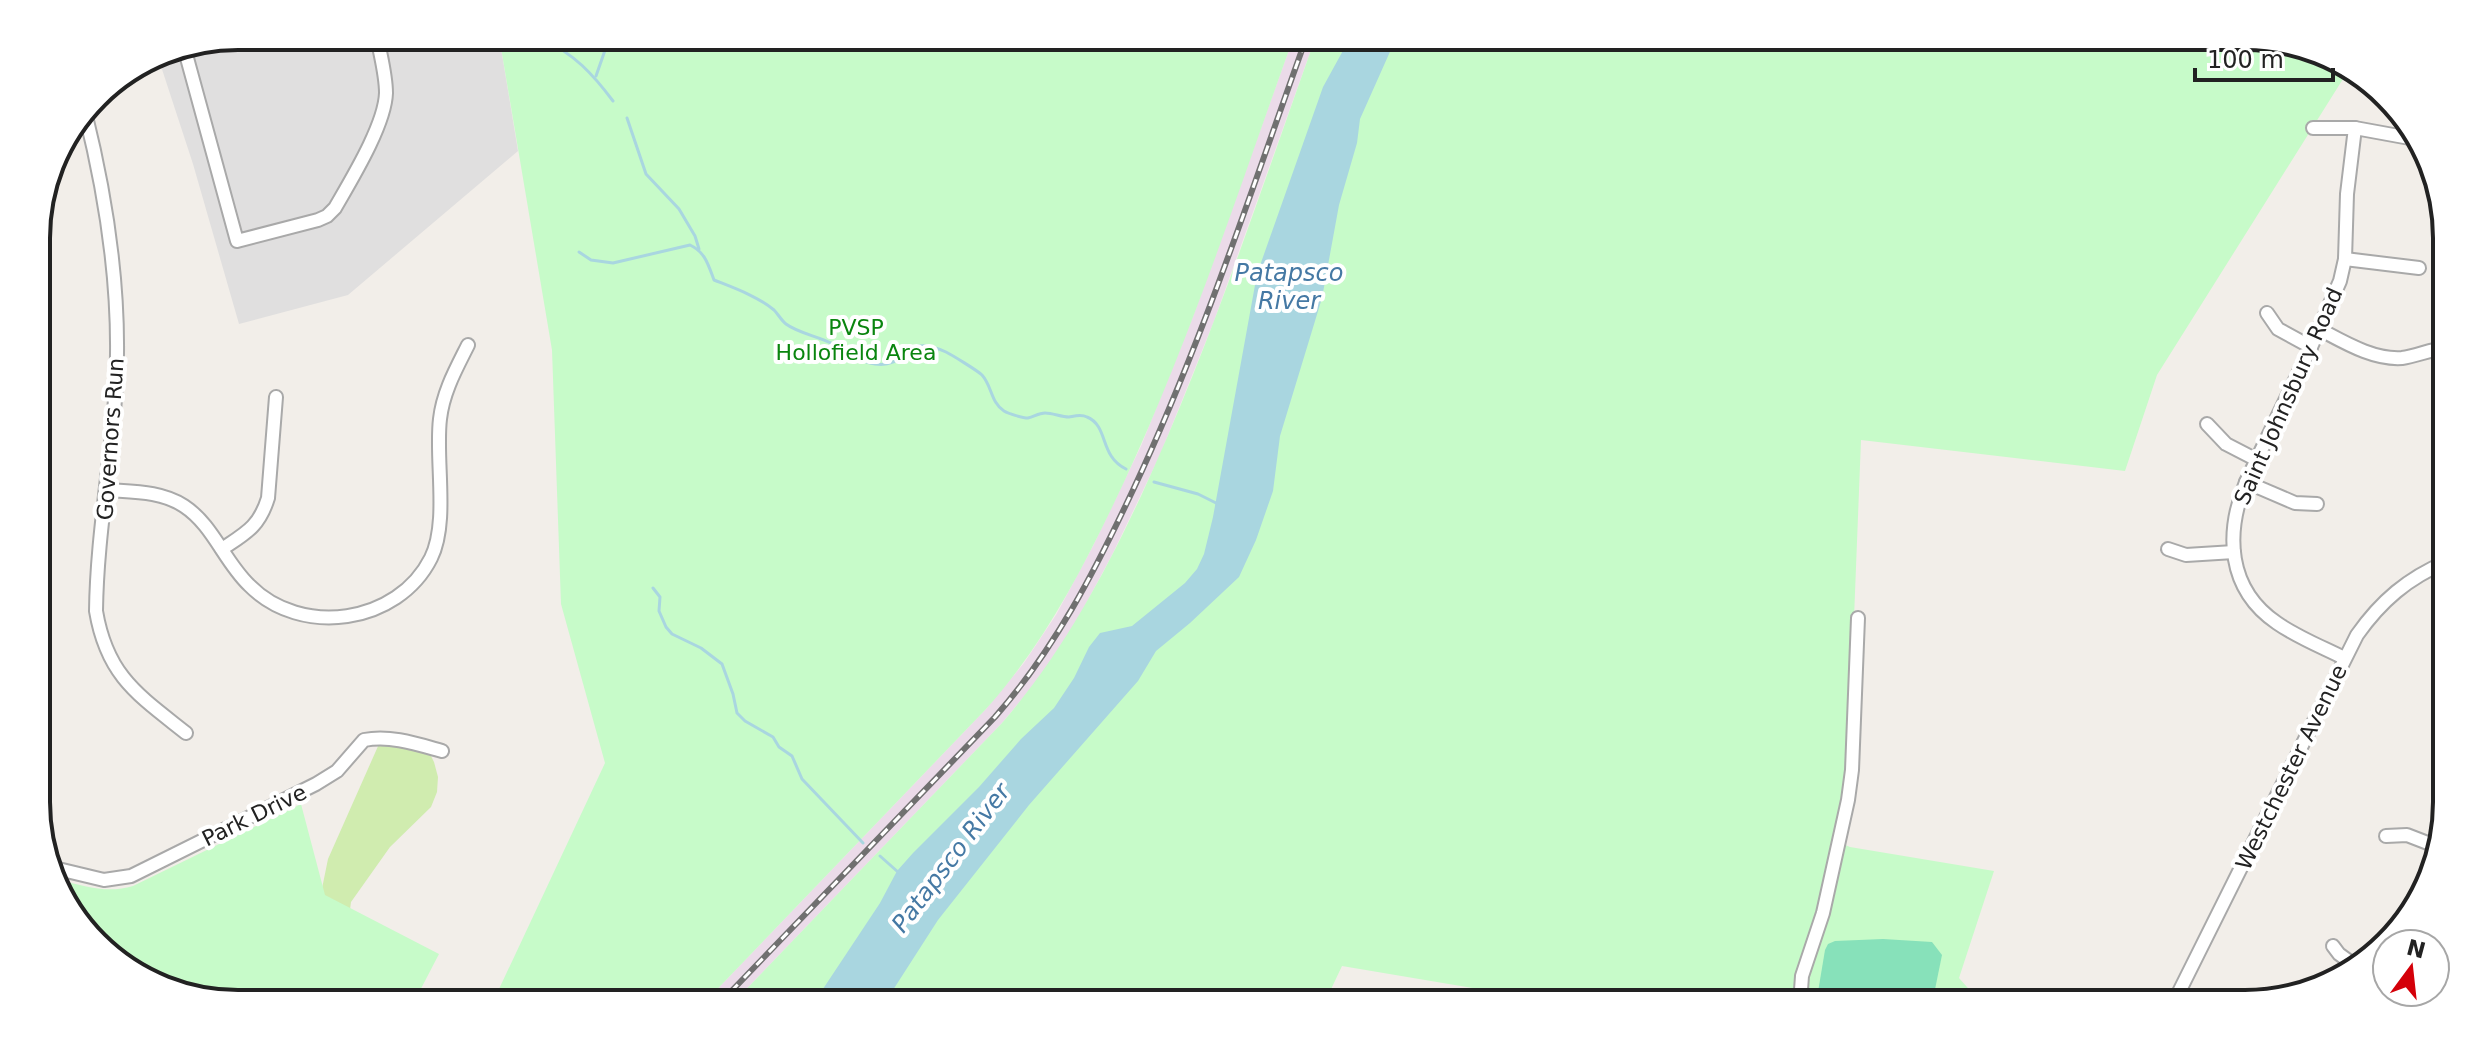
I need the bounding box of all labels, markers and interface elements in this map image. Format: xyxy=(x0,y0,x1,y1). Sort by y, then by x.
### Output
scale bar xyxy=(2195,32,2333,82)
text: 100 m xyxy=(2207,46,2284,74)
water label: Patapsco River xyxy=(1235,259,1343,315)
street label: Saint Johnsbury Road xyxy=(2229,284,2348,508)
park label: PVSP Hollofield Area xyxy=(776,315,936,365)
street label: Governors Run xyxy=(92,357,129,521)
street label: Westchester Avenue xyxy=(2231,661,2352,874)
water label: Patapsco River xyxy=(886,777,1017,938)
street label: Park Drive xyxy=(198,779,311,851)
north arrow xyxy=(2371,928,2451,1008)
text: N xyxy=(2404,935,2428,964)

